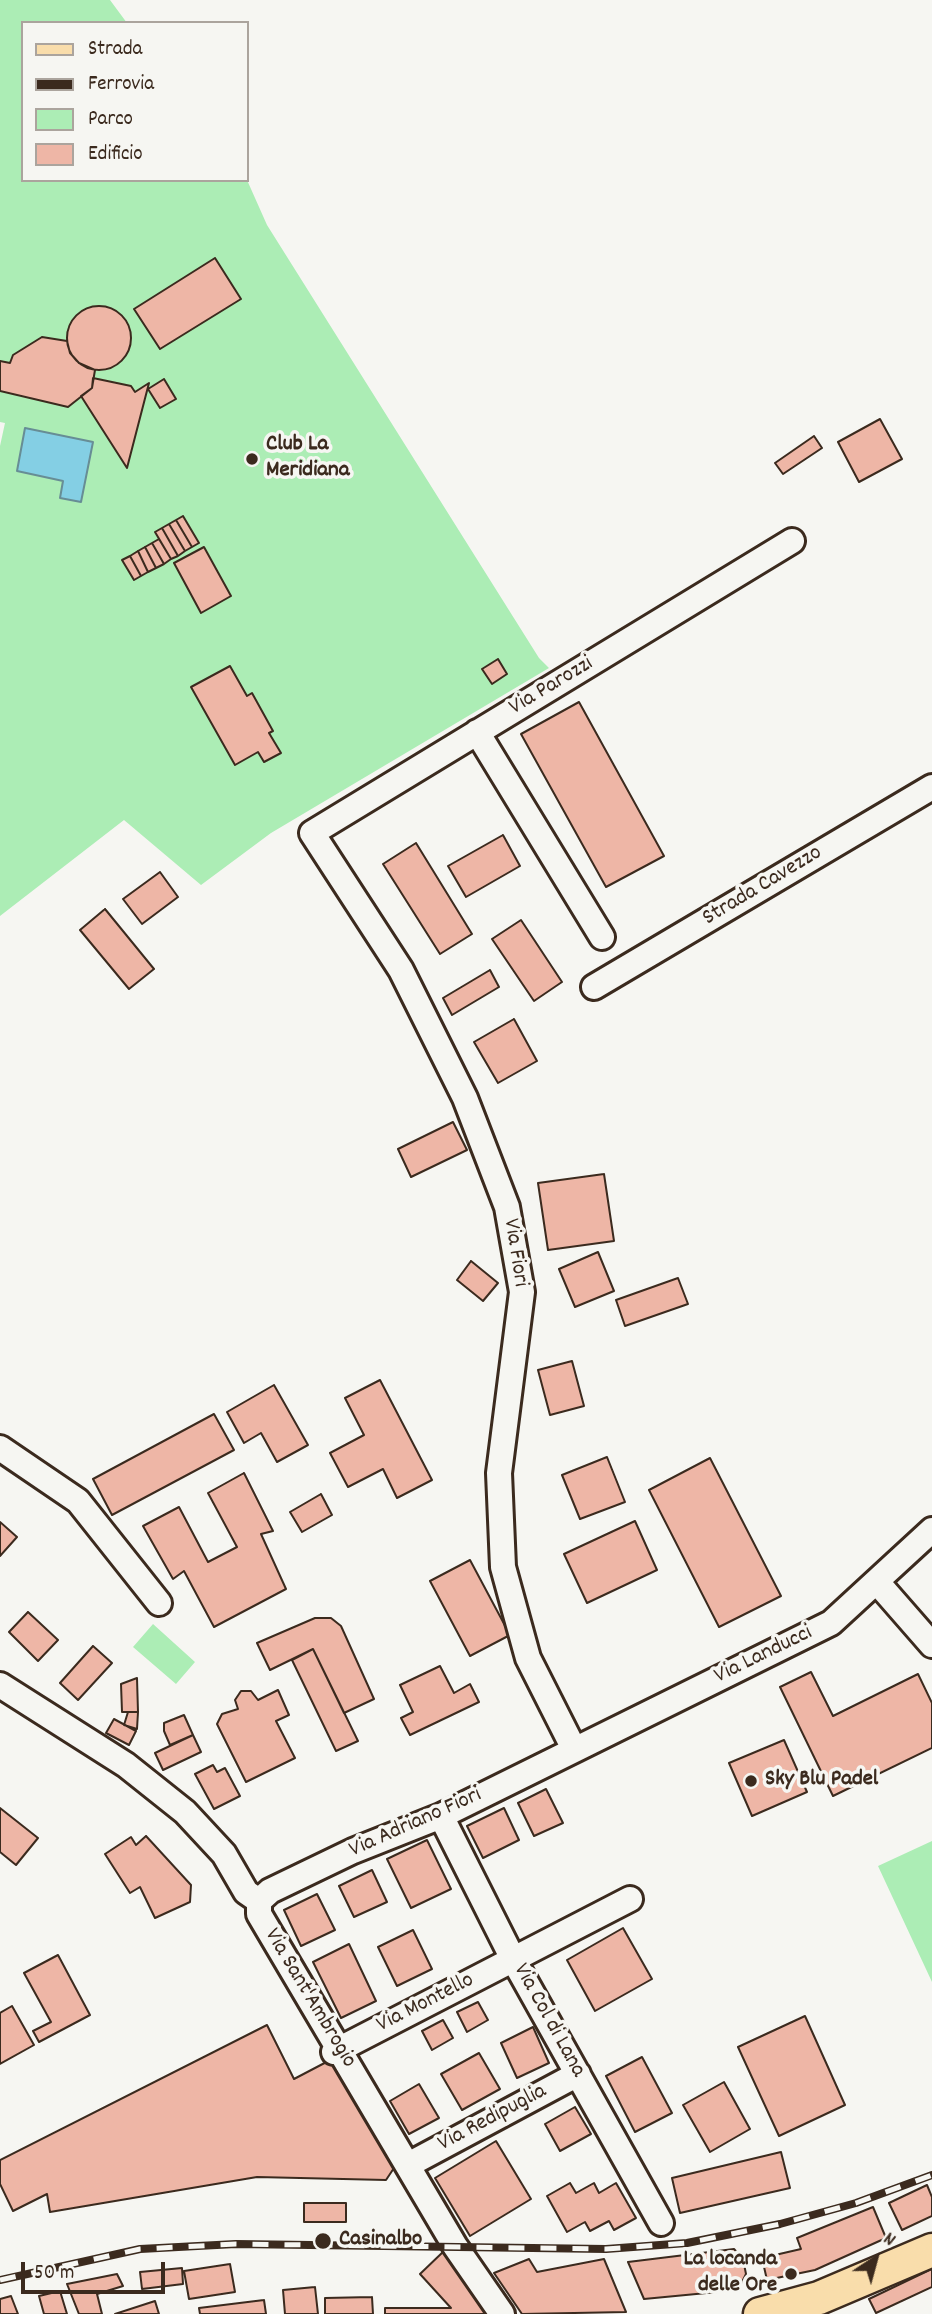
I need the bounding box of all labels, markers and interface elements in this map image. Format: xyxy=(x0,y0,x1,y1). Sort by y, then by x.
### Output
legend xyxy=(21,21,248,182)
text: Strada xyxy=(88,35,142,65)
text: Ferrovia xyxy=(88,70,154,100)
text: Parco xyxy=(88,105,133,135)
text: Edificio xyxy=(88,140,143,170)
place label: Club La Meridiana xyxy=(266,432,350,486)
marker: Club La Meridiana xyxy=(244,451,260,467)
street label: Via Parozzi xyxy=(505,651,599,723)
street label: Strada Cavezzo xyxy=(698,841,828,933)
street label: Via Fiori xyxy=(495,1217,533,1289)
street label: Via Landucci xyxy=(711,1620,817,1692)
place label: Sky Blu Padel xyxy=(765,1767,878,1795)
marker: Sky Blu Padel xyxy=(743,1773,759,1789)
street label: Via Adriano Fiori xyxy=(346,1783,486,1865)
street label: Via Sant'Ambrogio xyxy=(257,1924,361,2074)
street label: Via Col di Lana xyxy=(506,1959,590,2083)
street label: Via Montello xyxy=(373,1968,479,2040)
street label: Via Redipuglia xyxy=(434,2079,552,2159)
north arrow xyxy=(841,2223,911,2293)
place label: Casinalbo xyxy=(339,2227,422,2255)
text: N xyxy=(877,2227,900,2254)
marker: Casinalbo xyxy=(313,2231,333,2251)
place label: La locanda delle Ore xyxy=(684,2247,777,2301)
scale bar xyxy=(24,2248,168,2292)
text: 50 m xyxy=(34,2259,74,2289)
marker: La locanda delle Ore xyxy=(783,2266,799,2282)

